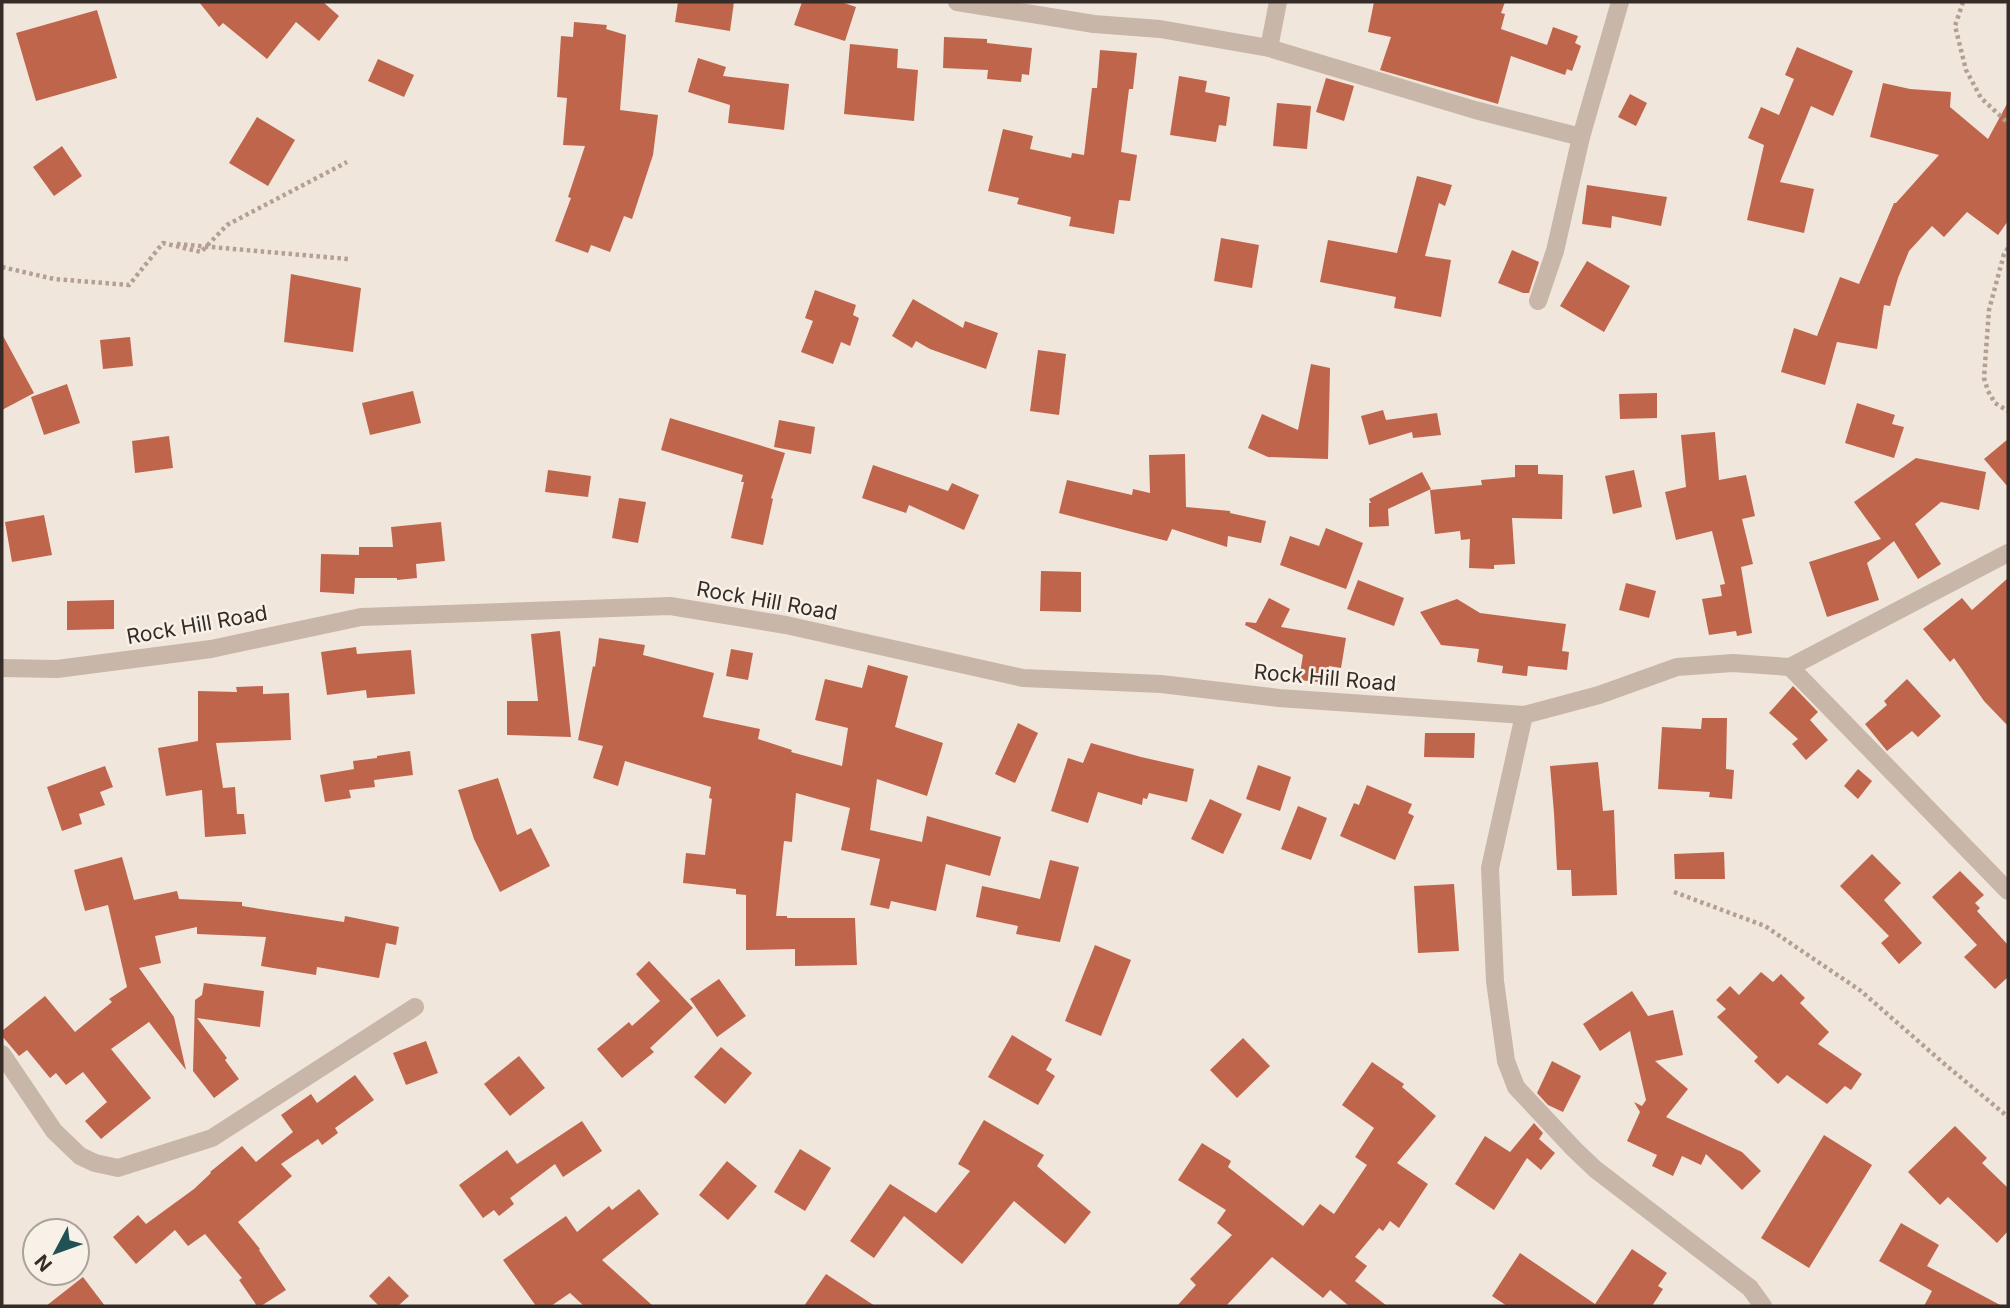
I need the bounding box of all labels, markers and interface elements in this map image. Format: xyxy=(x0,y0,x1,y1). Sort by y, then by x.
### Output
street label: Rock Hill Road xyxy=(695,576,840,625)
street label: Rock Hill Road xyxy=(124,600,269,649)
street label: Rock Hill Road xyxy=(1253,659,1397,696)
north arrow xyxy=(21,1217,91,1287)
text: N xyxy=(30,1250,57,1276)

